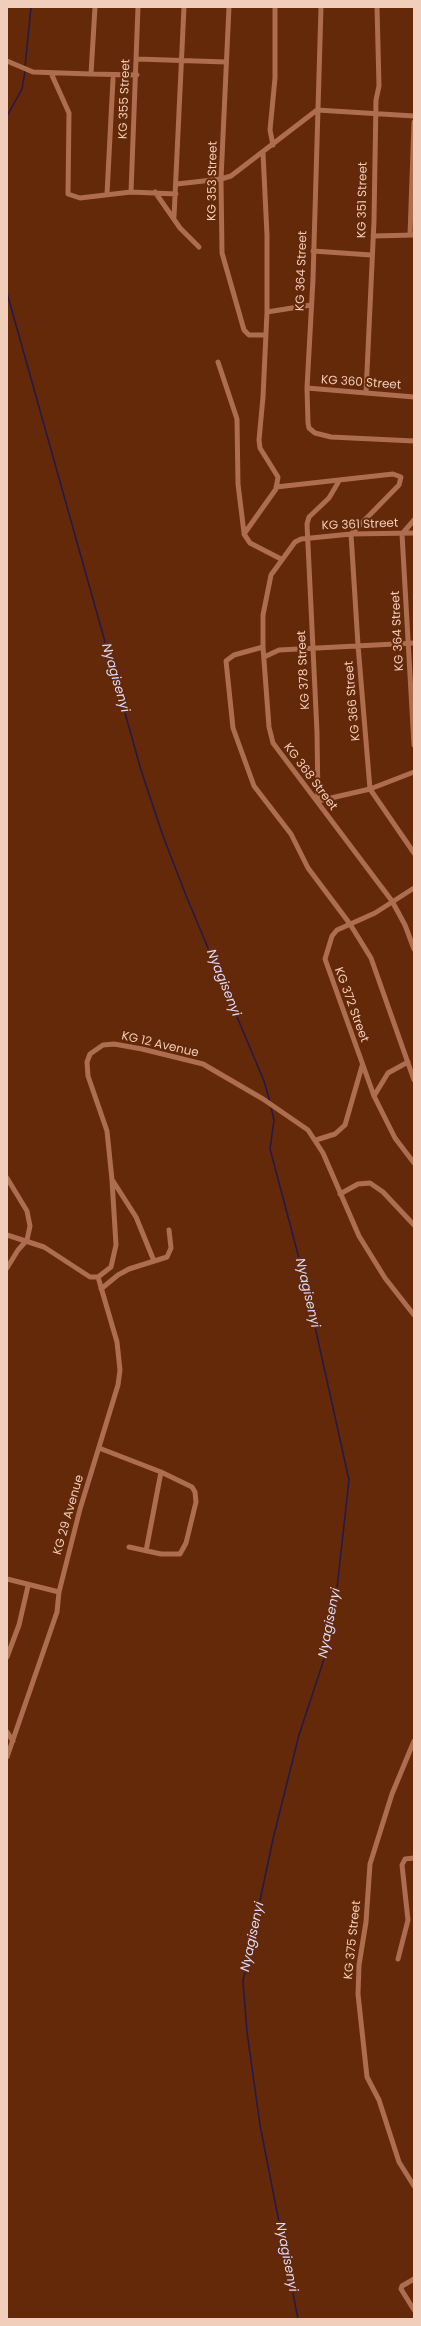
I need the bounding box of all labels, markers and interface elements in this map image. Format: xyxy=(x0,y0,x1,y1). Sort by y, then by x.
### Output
street label: KG 355 Street xyxy=(116,59,134,139)
street label: KG 353 Street xyxy=(205,141,221,221)
street label: KG 351 Street xyxy=(355,162,371,238)
street label: KG 364 Street xyxy=(293,231,311,311)
street label: KG 360 Street xyxy=(320,373,402,393)
street label: KG 361 Street xyxy=(321,516,399,534)
street label: KG 364 Street xyxy=(389,591,407,671)
street label: KG 378 Street xyxy=(295,630,313,710)
water label: Nyagisenyi xyxy=(98,642,132,714)
street label: KG 366 Street xyxy=(342,660,364,742)
street label: KG 368 Street xyxy=(280,741,340,813)
water label: Nyagisenyi xyxy=(202,947,244,1019)
street label: KG 372 Street xyxy=(331,966,371,1044)
street label: KG 12 Avenue xyxy=(120,1029,200,1061)
water label: Nyagisenyi xyxy=(291,1257,323,1329)
street label: KG 29 Avenue xyxy=(51,1473,87,1557)
water label: Nyagisenyi xyxy=(316,1587,344,1659)
street label: KG 375 Street xyxy=(342,1900,364,1980)
water label: Nyagisenyi xyxy=(238,1901,268,1973)
water label: Nyagisenyi xyxy=(272,2221,300,2293)

